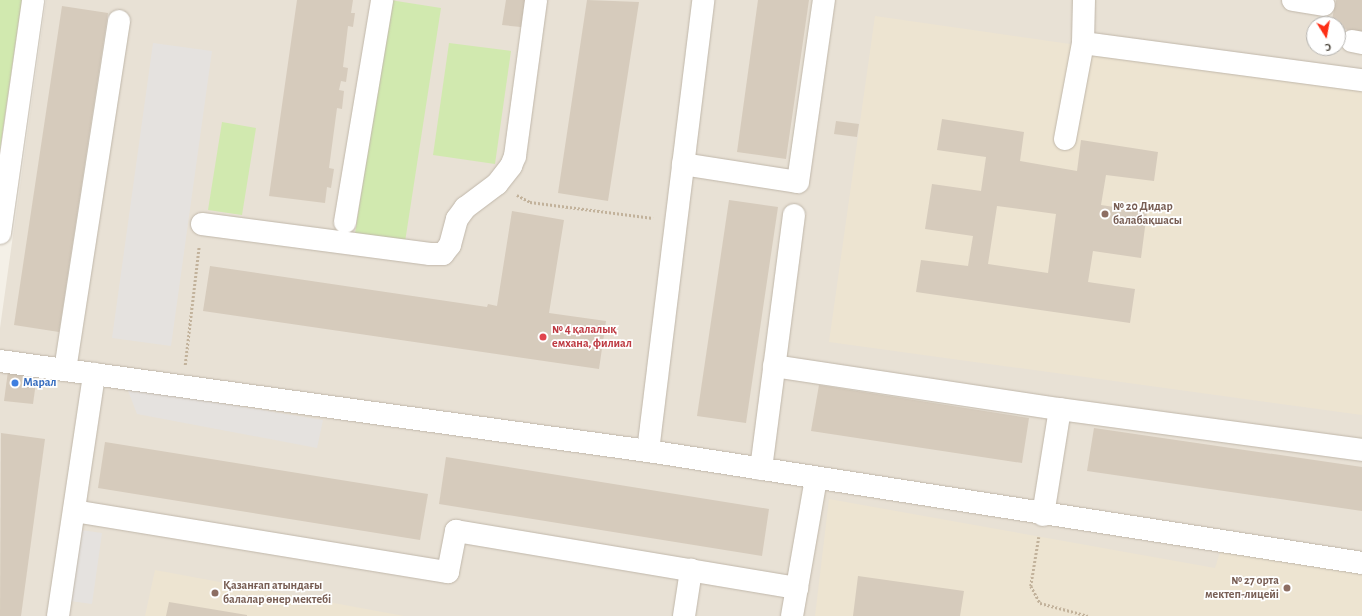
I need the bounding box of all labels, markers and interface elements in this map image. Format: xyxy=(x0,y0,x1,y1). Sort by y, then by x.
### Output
north arrow xyxy=(1306,16,1346,56)
text: С xyxy=(1324,41,1332,53)
place label: № 20 Дидар балабақшасы xyxy=(1113,200,1182,228)
marker: № 20 Дидар балабақшасы xyxy=(1100,209,1110,219)
place label: № 4 қалалық емхана, филиал xyxy=(552,323,632,351)
marker: № 4 қалалық емхана, филиал xyxy=(537,331,549,343)
place label: Марал xyxy=(23,376,56,390)
marker: Марал xyxy=(10,378,20,388)
place label: № 27 орта мектеп-лицейі xyxy=(1205,574,1279,602)
place label: Қазанғап атындағы балалар өнер мектебі xyxy=(223,579,331,607)
marker: № 27 орта мектеп-лицейі xyxy=(1282,583,1292,593)
marker: Қазанғап атындағы балалар өнер мектебі xyxy=(210,588,220,598)

